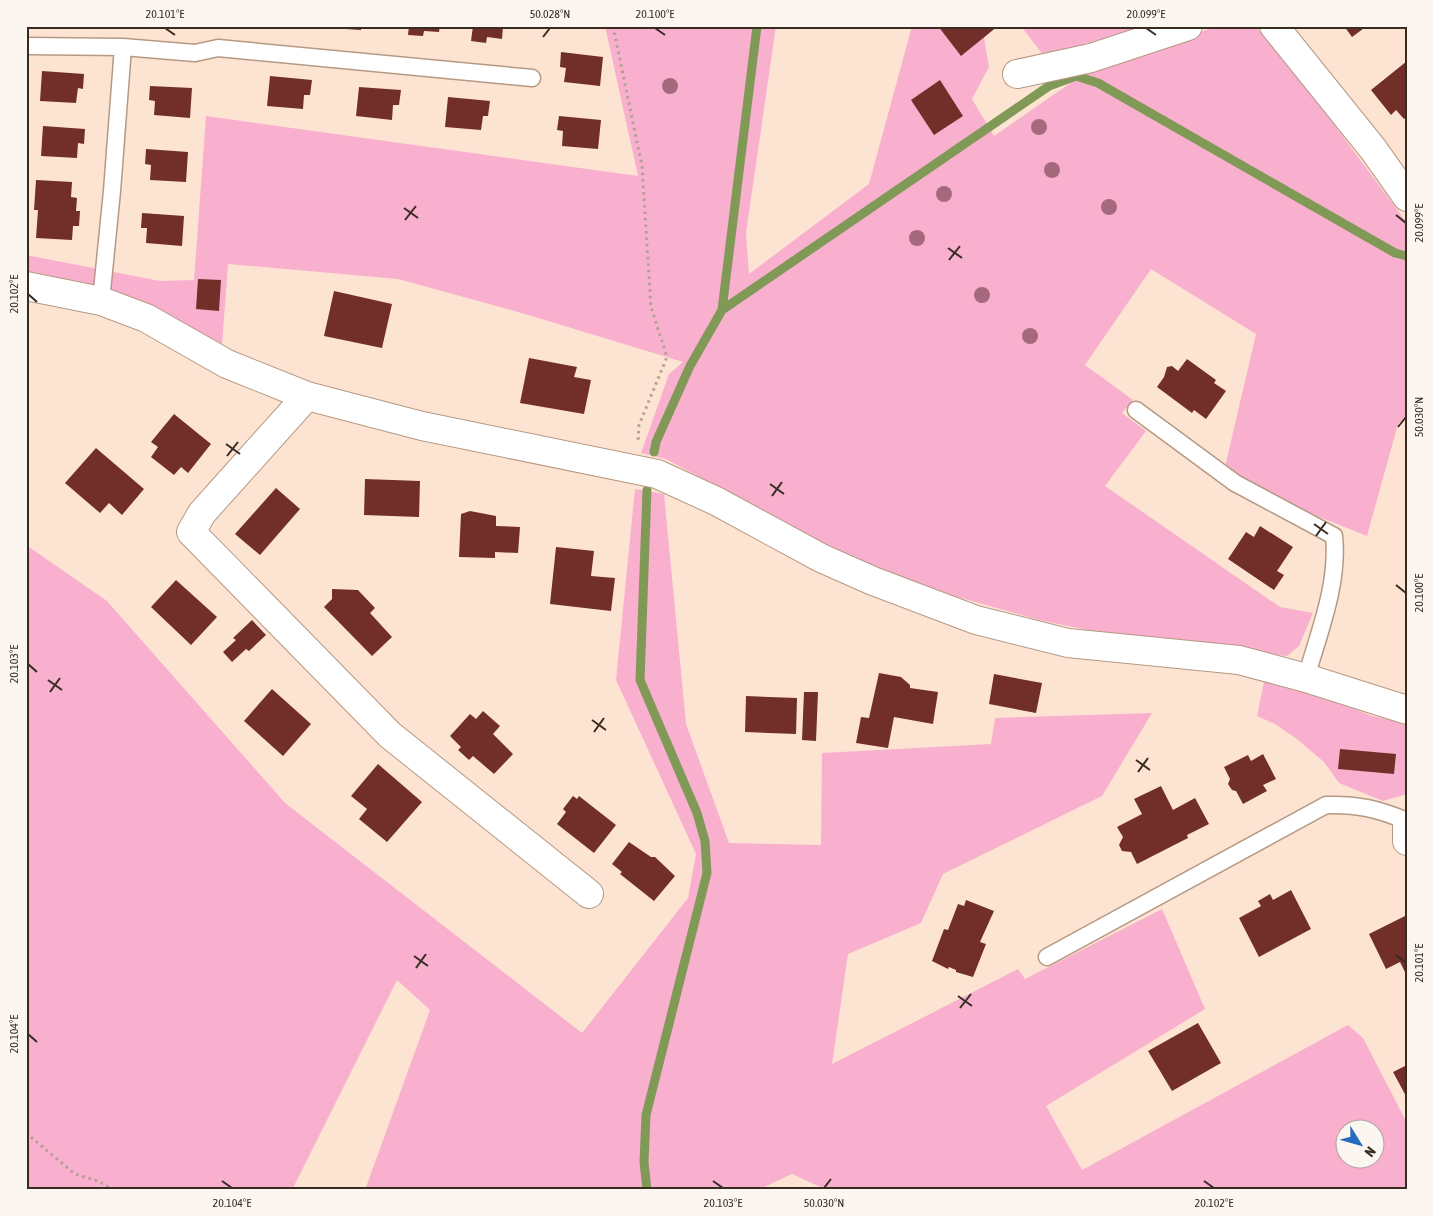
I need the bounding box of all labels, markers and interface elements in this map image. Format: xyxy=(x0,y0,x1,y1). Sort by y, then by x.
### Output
text: 20.101°E xyxy=(146,7,184,21)
text: 50.028°N xyxy=(530,7,570,21)
text: 20.100°E xyxy=(636,7,674,21)
text: 20.099°E xyxy=(1127,7,1165,21)
text: 20.099°E xyxy=(1412,204,1426,242)
text: 20.102°E xyxy=(7,275,21,313)
text: 50.030°N xyxy=(1412,397,1426,437)
text: 20.100°E xyxy=(1412,574,1426,612)
text: 20.103°E xyxy=(7,645,21,683)
text: 20.101°E xyxy=(1412,944,1426,982)
text: 20.104°E xyxy=(7,1015,21,1053)
north arrow xyxy=(1336,1118,1386,1168)
text: N xyxy=(1362,1144,1379,1160)
text: 20.104°E xyxy=(213,1196,251,1210)
text: 20.103°E xyxy=(704,1196,742,1210)
text: 50.030°N xyxy=(804,1196,844,1210)
text: 20.102°E xyxy=(1195,1196,1233,1210)

